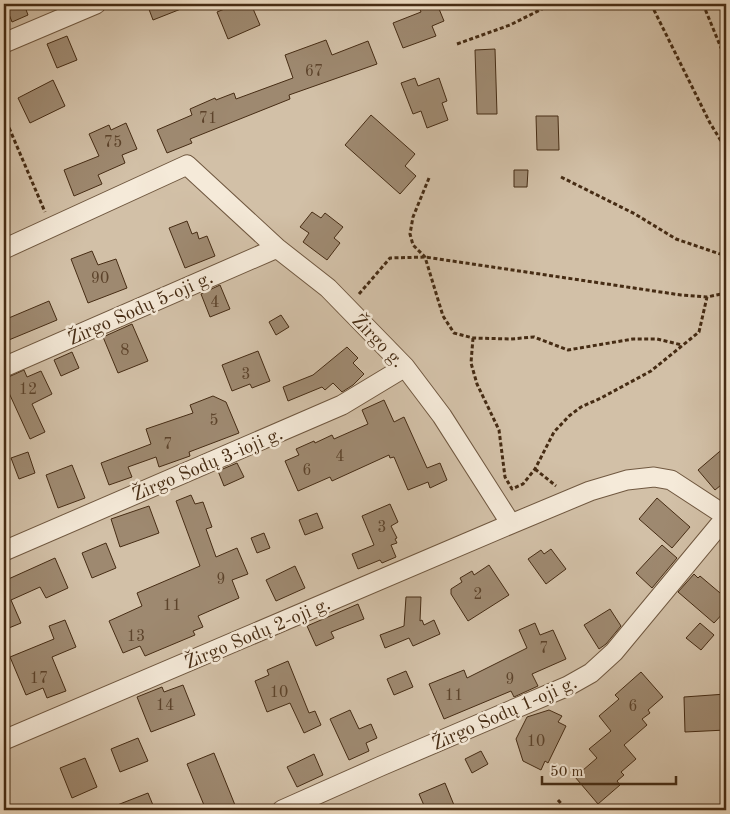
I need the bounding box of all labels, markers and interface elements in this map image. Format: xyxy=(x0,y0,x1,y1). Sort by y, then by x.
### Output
house number: 67 xyxy=(305,64,323,80)
house number: 71 xyxy=(199,111,217,127)
house number: 75 xyxy=(104,135,122,151)
street label: Žirgo Sodų 5-oji g. xyxy=(64,265,216,350)
house number: 90 xyxy=(91,271,109,287)
house number: 4 xyxy=(210,295,220,311)
street label: Žirgo g. xyxy=(347,309,410,372)
house number: 8 xyxy=(120,343,130,359)
house number: 3 xyxy=(241,367,251,383)
house number: 12 xyxy=(19,382,37,398)
house number: 5 xyxy=(209,413,219,429)
street label: Žirgo Sodų 3-ioji g. xyxy=(128,421,286,506)
house number: 7 xyxy=(163,437,173,453)
house number: 4 xyxy=(335,449,345,465)
house number: 6 xyxy=(302,463,312,479)
house number: 3 xyxy=(377,520,387,536)
house number: 9 xyxy=(216,572,226,588)
house number: 2 xyxy=(473,587,483,603)
street label: Žirgo Sodų 2-oji g. xyxy=(181,591,334,674)
house number: 11 xyxy=(163,598,181,614)
house number: 13 xyxy=(127,629,145,645)
house number: 7 xyxy=(539,641,549,657)
street label: Žirgo Sodų 1-oji g. xyxy=(428,670,580,755)
house number: 17 xyxy=(30,671,48,687)
house number: 9 xyxy=(505,672,515,688)
house number: 10 xyxy=(270,685,288,701)
house number: 11 xyxy=(445,688,463,704)
house number: 14 xyxy=(156,698,174,714)
house number: 6 xyxy=(628,699,638,715)
house number: 10 xyxy=(527,734,545,750)
scale bar xyxy=(542,754,676,786)
text: 50 m xyxy=(550,765,584,780)

